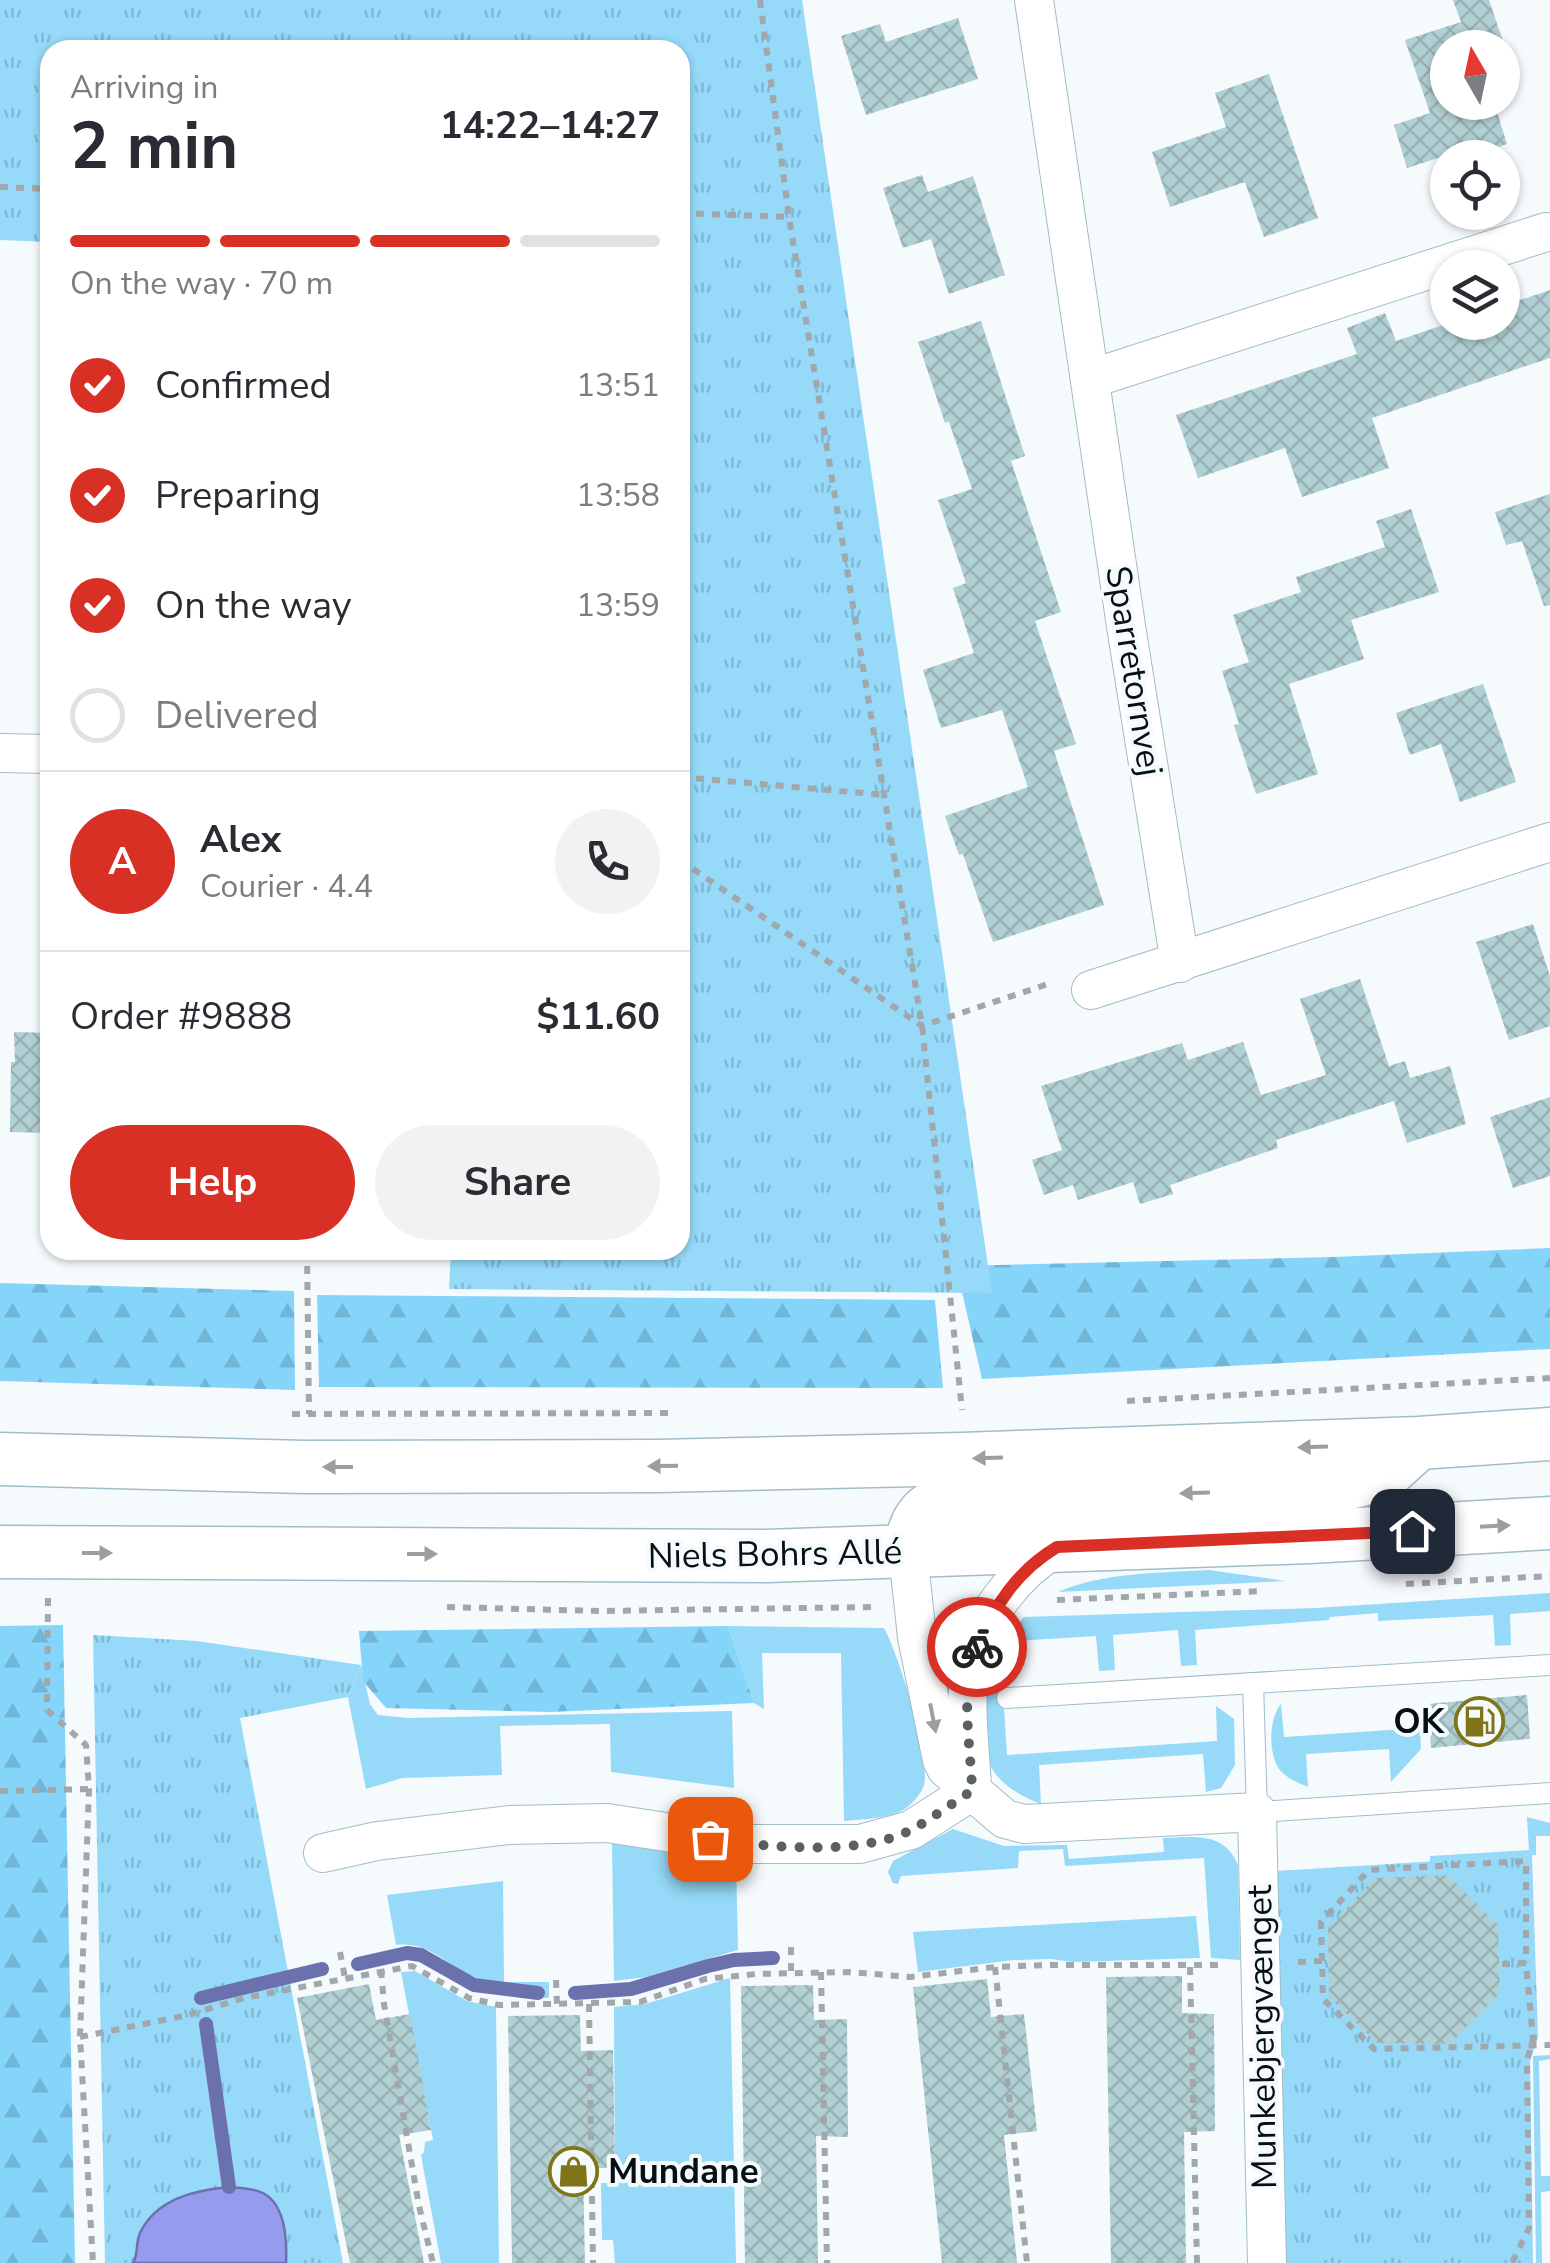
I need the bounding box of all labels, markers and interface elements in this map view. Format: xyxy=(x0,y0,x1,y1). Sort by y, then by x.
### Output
north arrow xyxy=(1430,30,1520,120)
map controls xyxy=(1430,30,1520,340)
text: Arriving in xyxy=(70,66,218,109)
text: 14:22–14:27 xyxy=(440,100,660,151)
text: 2 min xyxy=(70,102,238,191)
button: locate xyxy=(1430,140,1520,230)
button: layers xyxy=(1430,250,1520,340)
text: On the way · 70 m xyxy=(70,262,333,305)
icon: check xyxy=(70,358,125,413)
text: Confirmed xyxy=(155,360,332,411)
text: 13:51 xyxy=(576,364,660,407)
icon: check xyxy=(70,468,125,523)
text: Preparing xyxy=(155,470,321,521)
text: 13:58 xyxy=(576,474,660,517)
street label: Sparretornvej xyxy=(1094,562,1174,780)
icon: check xyxy=(70,578,125,633)
text: On the way xyxy=(155,580,351,631)
text: 13:59 xyxy=(576,584,660,627)
text: Delivered xyxy=(155,690,319,741)
button: phone xyxy=(555,809,660,914)
text: Alex xyxy=(200,814,281,865)
text: A xyxy=(108,836,137,887)
text: Courier · 4.4 xyxy=(200,865,373,908)
text: Order #9888 xyxy=(70,991,292,1042)
text: $11.60 xyxy=(537,991,660,1042)
button: Help xyxy=(70,1125,355,1240)
button: Share xyxy=(375,1125,660,1240)
one-way arrow xyxy=(1296,1439,1328,1455)
one-way arrow xyxy=(972,1451,1004,1467)
one-way arrow xyxy=(647,1458,679,1474)
one-way arrow xyxy=(322,1459,354,1475)
one-way arrow xyxy=(1178,1485,1210,1501)
pin xyxy=(1370,1489,1455,1574)
icon: home xyxy=(1385,1504,1440,1559)
one-way arrow xyxy=(1479,1518,1511,1534)
street label: Niels Bohrs Allé xyxy=(647,1528,903,1580)
one-way arrow xyxy=(82,1545,114,1561)
one-way arrow xyxy=(407,1547,439,1563)
courier xyxy=(927,1597,1027,1697)
icon: bike xyxy=(950,1620,1005,1675)
fuel station icon: OK xyxy=(1453,1695,1505,1747)
place label: OK xyxy=(1393,1698,1446,1745)
one-way arrow xyxy=(926,1703,941,1734)
pin xyxy=(668,1797,753,1882)
icon: bag xyxy=(683,1812,738,1867)
street label: Munkebjergvænget xyxy=(1236,1884,1288,2190)
shop icon: Mundane xyxy=(547,2145,599,2197)
place label: Mundane xyxy=(608,2148,759,2195)

